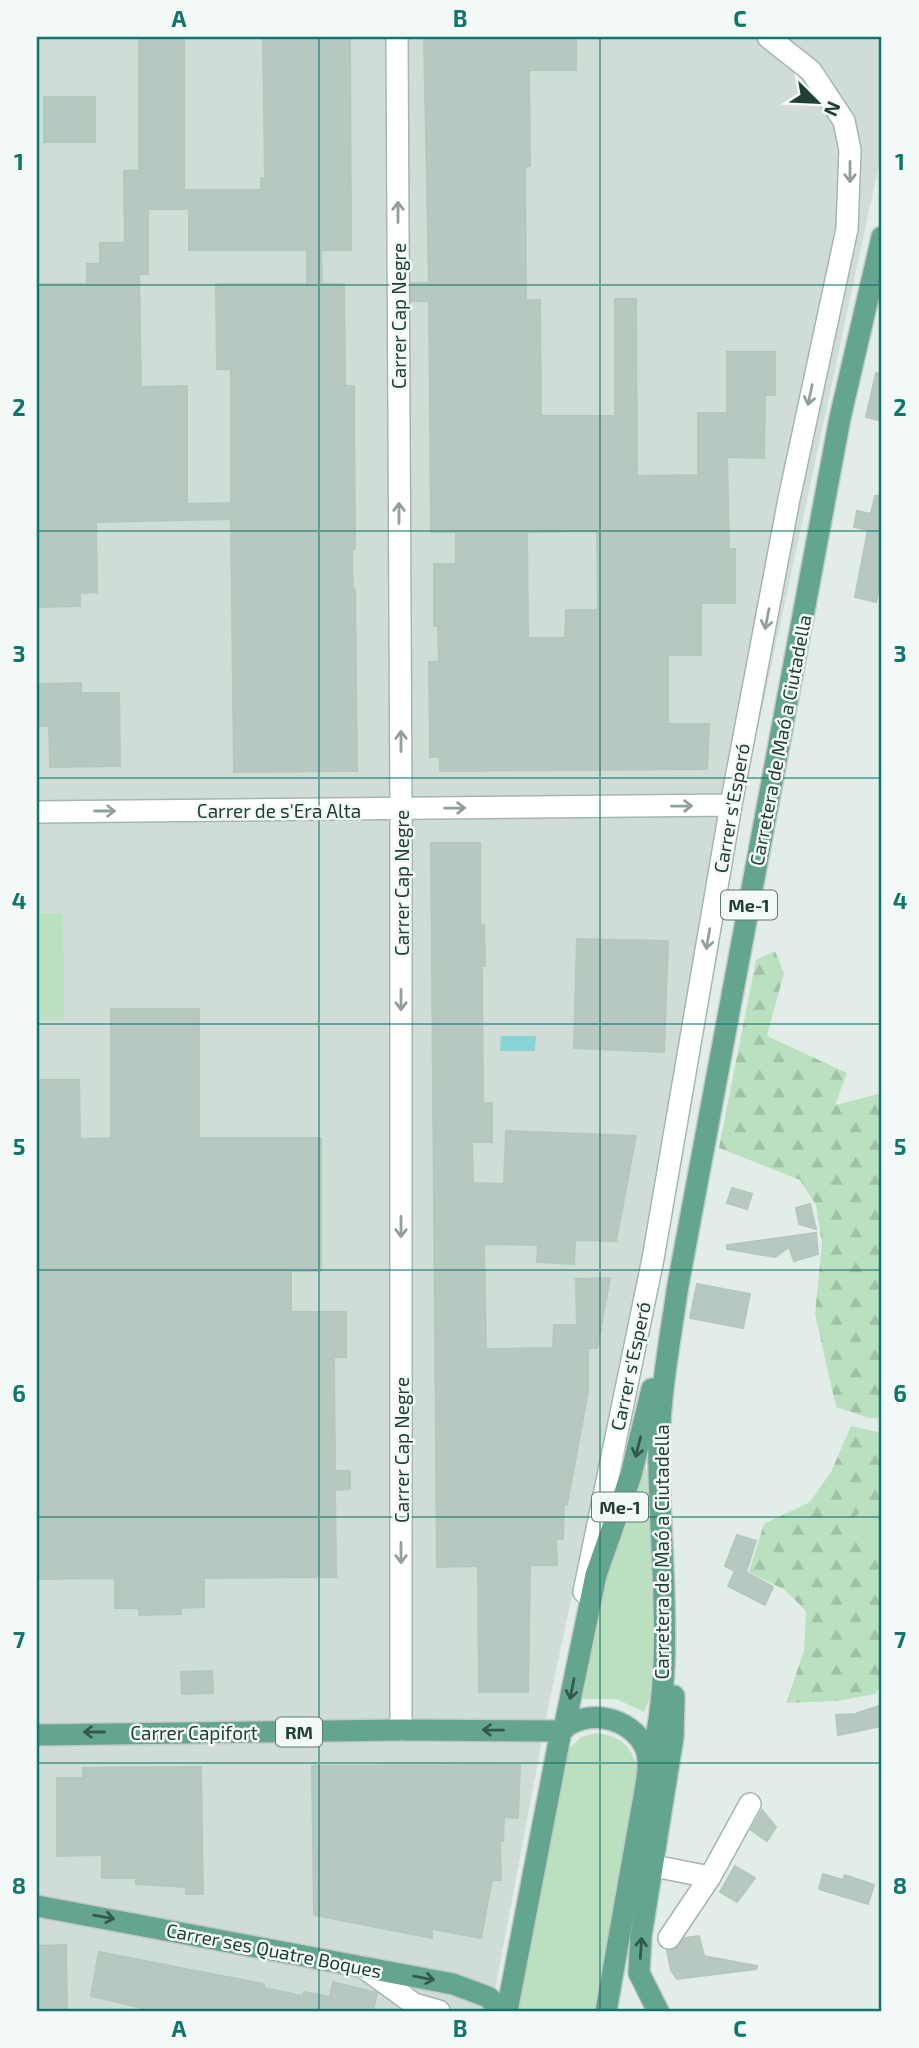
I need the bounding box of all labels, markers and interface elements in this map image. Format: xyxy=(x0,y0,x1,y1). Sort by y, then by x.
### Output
text: A xyxy=(171,4,187,32)
text: B xyxy=(453,4,467,32)
text: C xyxy=(733,4,747,32)
north arrow xyxy=(782,66,852,136)
text: N xyxy=(820,98,846,120)
text: 1 xyxy=(14,147,24,175)
text: 1 xyxy=(895,147,905,175)
one-way arrow xyxy=(843,160,857,183)
one-way arrow xyxy=(391,201,404,224)
street label: Carrer Cap Negre xyxy=(387,243,410,389)
one-way arrow xyxy=(803,383,817,406)
text: 2 xyxy=(12,393,26,421)
text: 2 xyxy=(893,393,907,421)
one-way arrow xyxy=(392,502,406,525)
one-way arrow xyxy=(759,607,773,629)
street label: Carretera de Maó a Ciutadella xyxy=(744,613,816,867)
text: 3 xyxy=(12,639,26,667)
text: 3 xyxy=(893,639,907,667)
one-way arrow xyxy=(394,729,408,752)
street label: Carrer s'Esperó xyxy=(708,741,754,875)
street label: Carrer de s'Era Alta xyxy=(197,799,361,822)
one-way arrow xyxy=(671,799,694,813)
one-way arrow xyxy=(443,802,466,815)
one-way arrow xyxy=(93,804,116,818)
street label: Carrer Cap Negre xyxy=(390,810,413,956)
text: 4 xyxy=(12,886,26,914)
text: 4 xyxy=(893,886,907,914)
road number: Me-1 xyxy=(721,890,777,920)
one-way arrow xyxy=(701,927,714,950)
one-way arrow xyxy=(394,988,408,1011)
text: 5 xyxy=(13,1132,25,1160)
text: 5 xyxy=(894,1132,906,1160)
one-way arrow xyxy=(394,1215,408,1238)
street label: Carrer s'Esperó xyxy=(605,1299,655,1433)
street label: Carrer Cap Negre xyxy=(390,1377,413,1523)
text: 6 xyxy=(12,1379,26,1407)
text: 6 xyxy=(893,1379,907,1407)
street label: Carretera de Maó a Ciutadella xyxy=(650,1424,673,1680)
one-way arrow xyxy=(631,1435,644,1458)
road number: Me-1 xyxy=(592,1492,648,1522)
one-way arrow xyxy=(394,1541,408,1564)
text: 7 xyxy=(13,1625,25,1653)
text: 7 xyxy=(894,1625,906,1653)
one-way arrow xyxy=(564,1677,578,1700)
road number: RM xyxy=(276,1717,322,1746)
street label: Carrer Capifort xyxy=(130,1721,258,1744)
one-way arrow xyxy=(482,1724,505,1737)
one-way arrow xyxy=(83,1725,106,1739)
text: 8 xyxy=(12,1871,26,1899)
text: 8 xyxy=(893,1871,907,1899)
one-way arrow xyxy=(92,1911,115,1925)
street label: Carrer ses Quatre Boques xyxy=(164,1918,384,1982)
one-way arrow xyxy=(635,1937,648,1959)
one-way arrow xyxy=(412,1972,435,1985)
text: A xyxy=(171,2014,187,2042)
text: B xyxy=(453,2014,467,2042)
text: C xyxy=(733,2014,747,2042)

